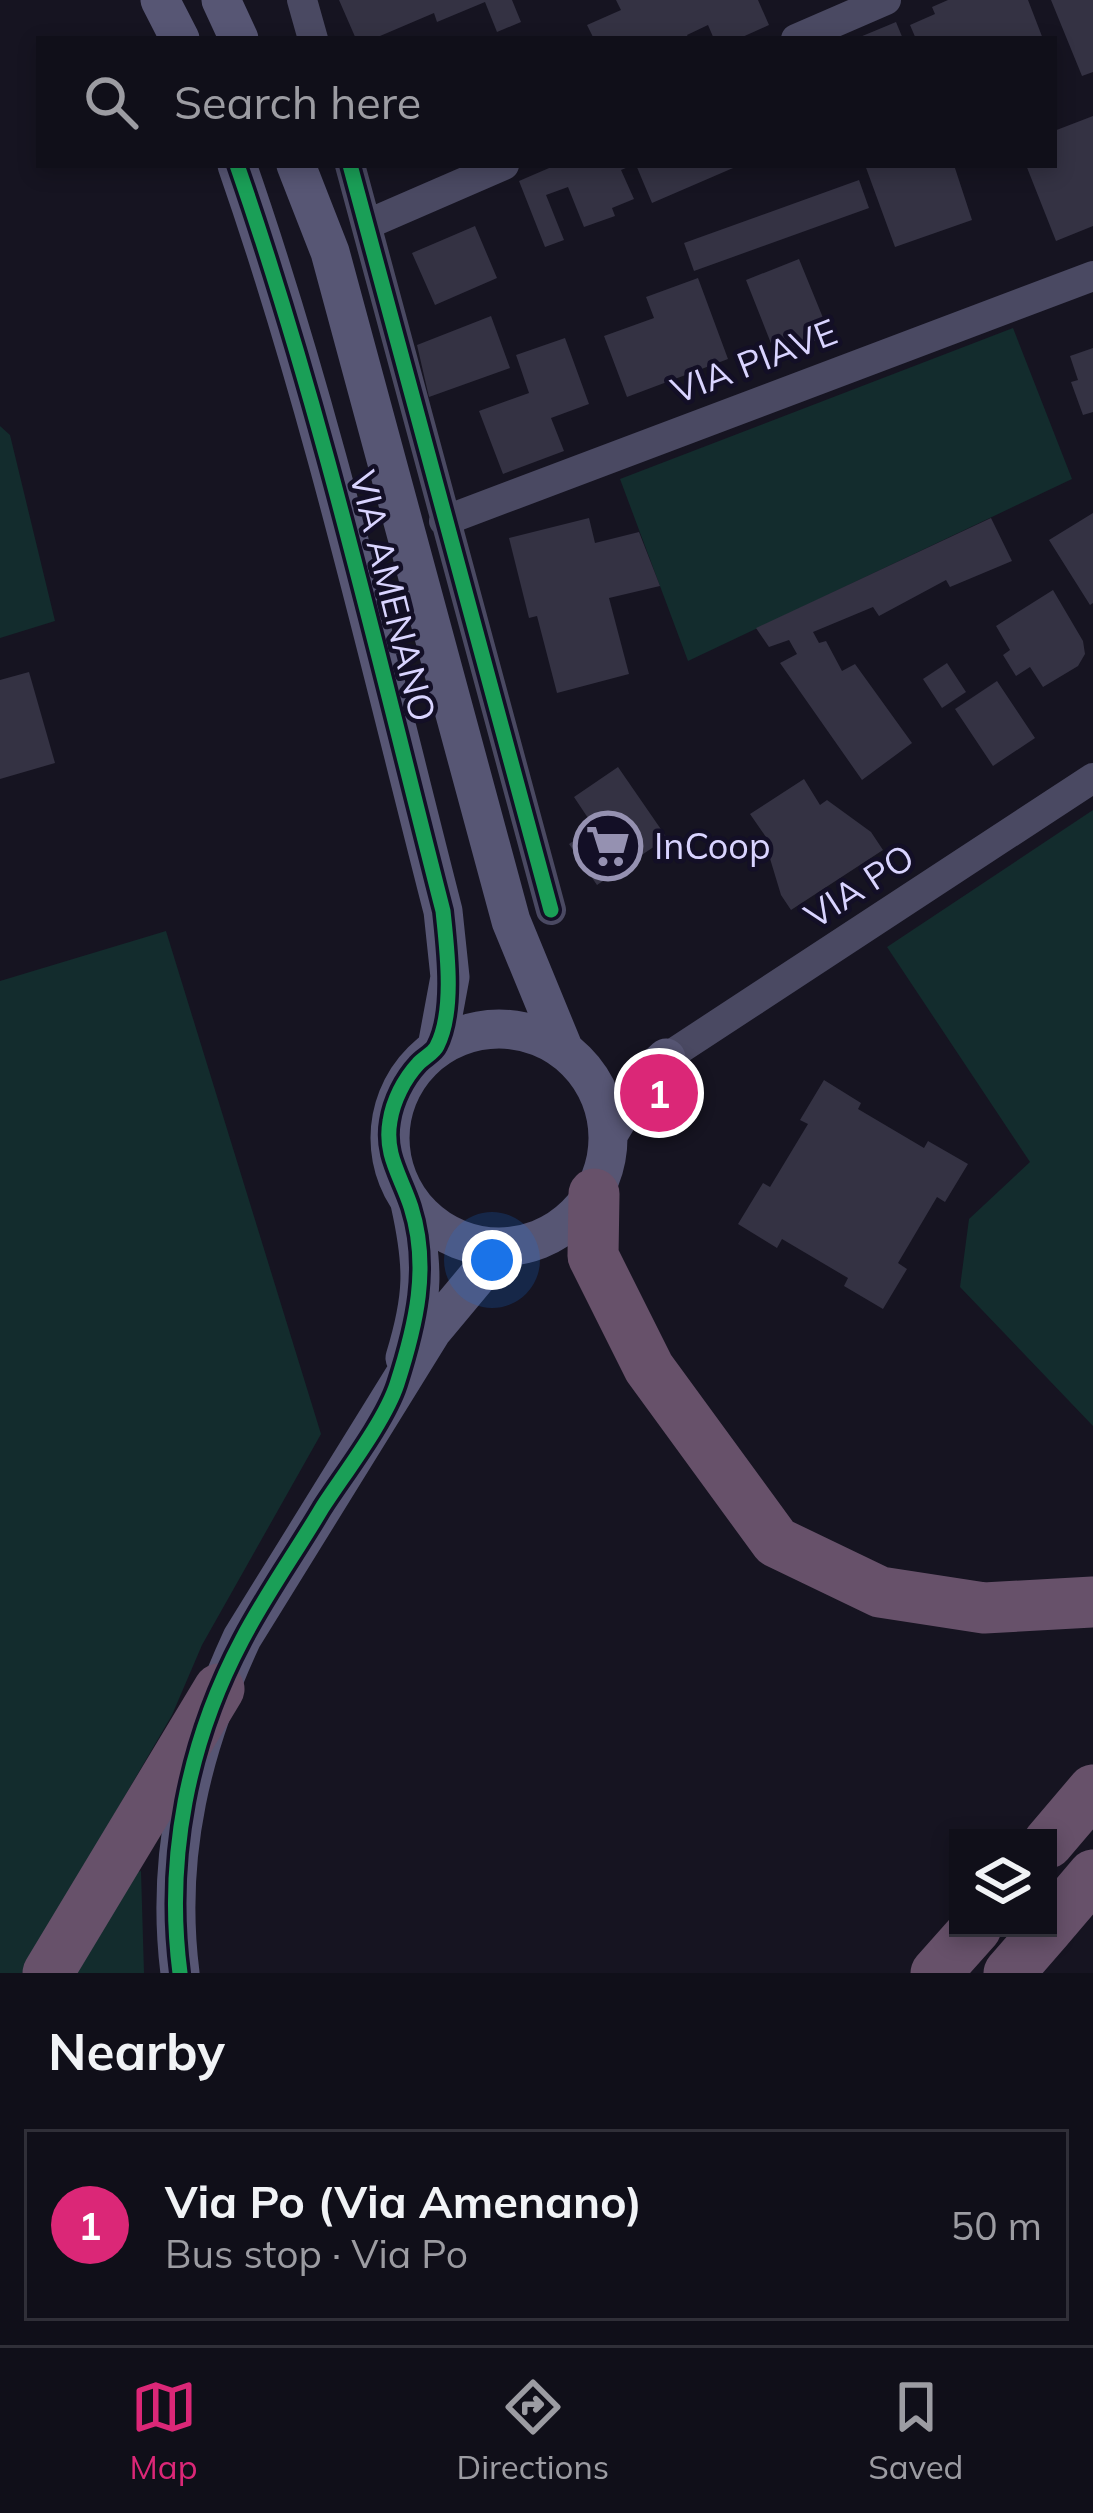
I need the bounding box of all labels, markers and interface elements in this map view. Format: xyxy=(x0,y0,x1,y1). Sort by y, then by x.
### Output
search box xyxy=(36,36,1057,168)
icon: search xyxy=(78,69,144,135)
text: Search here xyxy=(174,74,421,130)
street label: VIA PIAVE xyxy=(665,308,843,413)
street label: VIA AMENANO xyxy=(341,466,446,726)
supermarket icon: InCoop xyxy=(573,811,643,881)
place label: InCoop xyxy=(654,823,771,868)
street label: VIA PO xyxy=(796,834,922,937)
pin: 1 xyxy=(620,1048,698,1138)
your location xyxy=(462,1230,522,1290)
map controls xyxy=(949,1829,1057,1937)
button: layers xyxy=(949,1829,1057,1937)
text: Nearby xyxy=(48,2019,225,2083)
text: Via Po (Via Amenano) xyxy=(165,2173,642,2229)
text: 1 xyxy=(78,2201,102,2250)
text: 50 m xyxy=(951,2201,1042,2250)
text: Bus stop · Via Po xyxy=(165,2229,468,2278)
tab: Map xyxy=(130,2374,197,2487)
tab: Directions xyxy=(457,2374,609,2487)
tab: Saved xyxy=(868,2374,963,2487)

